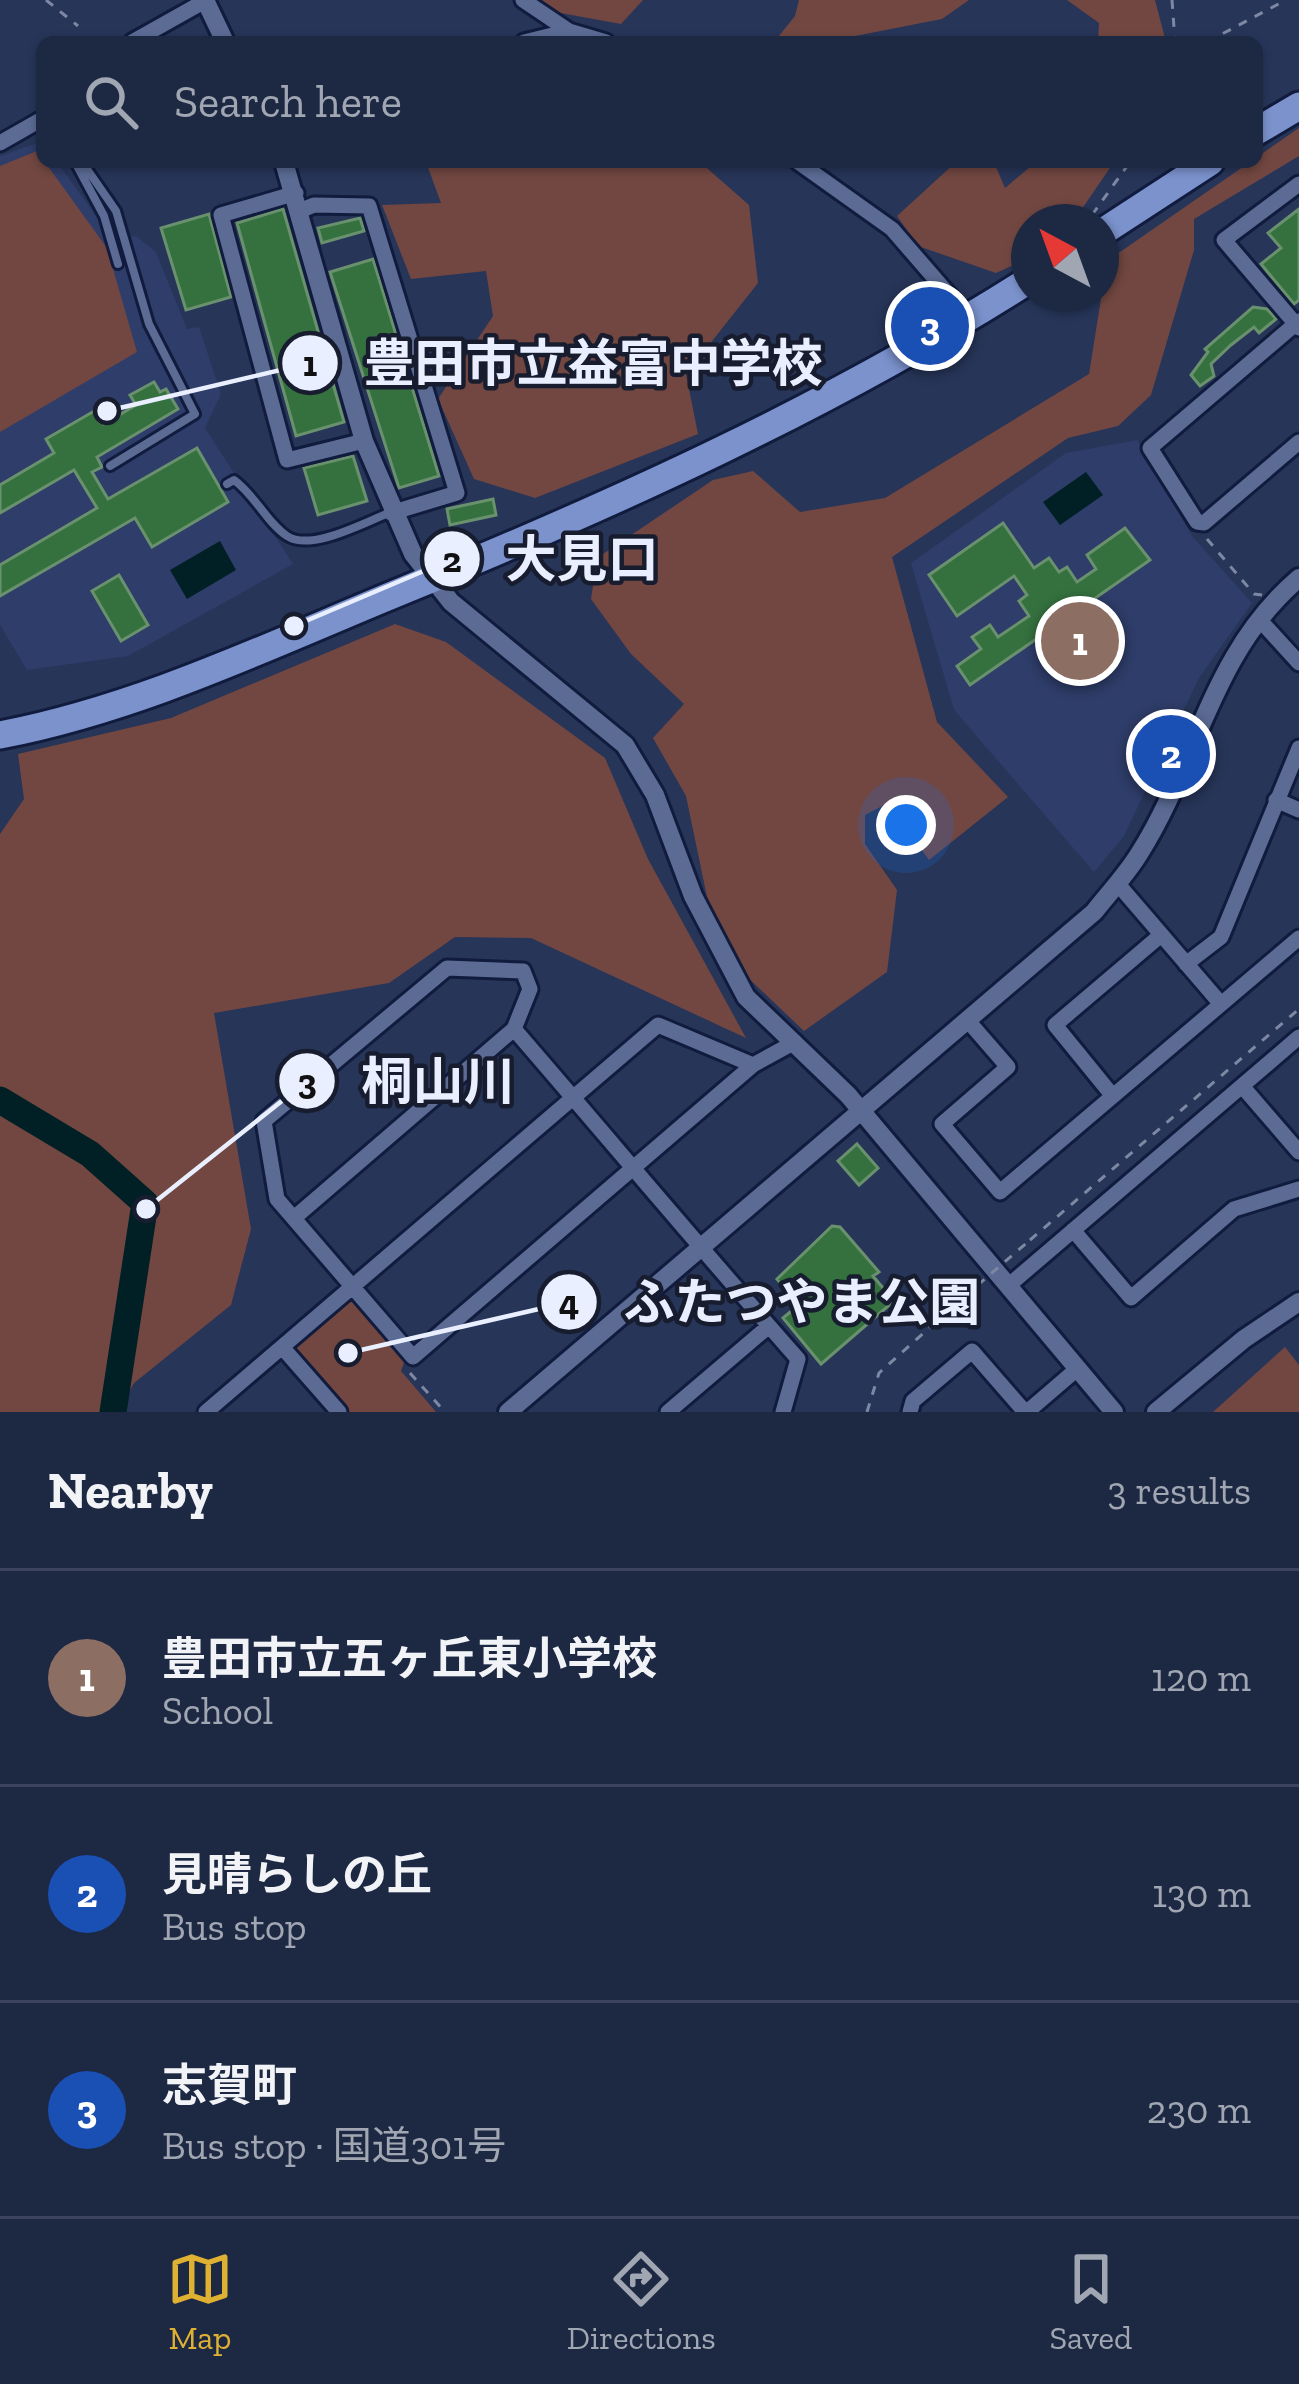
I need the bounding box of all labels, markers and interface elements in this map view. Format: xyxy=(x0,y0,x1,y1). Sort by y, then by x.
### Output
search box xyxy=(36,36,1263,168)
icon: search xyxy=(78,69,144,135)
text: Search here xyxy=(174,75,402,129)
north arrow xyxy=(1011,204,1119,312)
pin: 3 xyxy=(891,281,969,371)
callout: 豊田市立益富中学校 xyxy=(280,320,847,407)
text: 豊田市立益富中学校 xyxy=(363,333,823,394)
text: 1 xyxy=(303,342,317,385)
callout: 大見口 xyxy=(422,516,683,603)
text: 大見口 xyxy=(505,529,659,590)
text: 2 xyxy=(442,538,462,581)
pin: 1 xyxy=(1041,596,1119,686)
pin: 2 xyxy=(1132,709,1210,799)
your location xyxy=(876,795,936,855)
callout: 桐山川 xyxy=(277,1038,538,1125)
text: 桐山川 xyxy=(361,1051,515,1112)
text: 3 xyxy=(297,1060,317,1103)
callout: ふたつやま公園 xyxy=(539,1258,1004,1345)
text: ふたつやま公園 xyxy=(623,1272,981,1333)
text: 4 xyxy=(559,1281,579,1324)
text: Nearby xyxy=(48,1460,213,1521)
text: 3 results xyxy=(1107,1467,1251,1514)
text: 豊田市立五ヶ丘東小学校 xyxy=(162,1632,657,1686)
text: 1 xyxy=(79,1654,95,1701)
text: 120 m xyxy=(1151,1654,1251,1701)
text: School xyxy=(162,1687,273,1734)
text: 見晴らしの丘 xyxy=(162,1848,432,1902)
text: 2 xyxy=(77,1870,97,1917)
text: 130 m xyxy=(1152,1870,1251,1917)
text: Bus stop xyxy=(162,1903,306,1950)
text: 志賀町 xyxy=(162,2059,297,2113)
text: 3 xyxy=(77,2086,97,2133)
text: 230 m xyxy=(1147,2086,1251,2133)
text: Bus stop · 国道301号 xyxy=(162,2122,506,2169)
tab: Map xyxy=(167,2246,233,2357)
tab: Directions xyxy=(567,2246,716,2357)
tab: Saved xyxy=(1049,2246,1132,2357)

